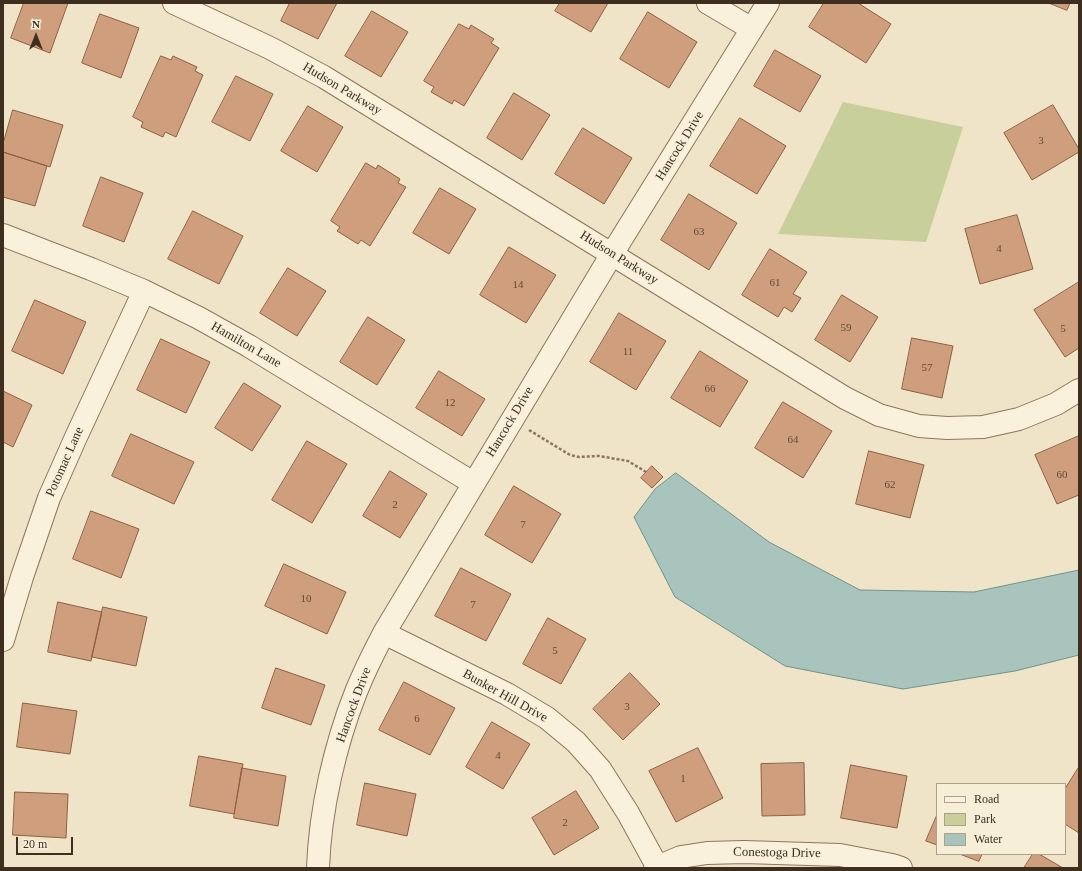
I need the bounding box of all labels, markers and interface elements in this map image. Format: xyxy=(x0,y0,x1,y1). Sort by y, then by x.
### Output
north arrow xyxy=(16,16,56,56)
text: N xyxy=(32,18,40,30)
street label: Hudson Parkway xyxy=(300,59,384,119)
street label: Hancock Drive xyxy=(652,108,708,184)
house number: 3 xyxy=(1038,134,1044,148)
house number: 63 xyxy=(694,225,704,239)
street label: Hudson Parkway xyxy=(577,228,661,288)
house number: 4 xyxy=(996,242,1002,256)
house number: 61 xyxy=(770,276,780,290)
house number: 14 xyxy=(512,278,524,292)
street label: Hamilton Lane xyxy=(208,319,284,371)
house number: 59 xyxy=(840,321,852,335)
house number: 5 xyxy=(1060,322,1066,336)
house number: 11 xyxy=(623,345,633,359)
house number: 57 xyxy=(922,361,932,375)
house number: 66 xyxy=(704,382,716,396)
street label: Hancock Drive xyxy=(483,384,537,460)
house number: 12 xyxy=(444,396,456,410)
street label: Potomac Lane xyxy=(43,425,87,499)
house number: 64 xyxy=(788,433,798,447)
house number: 60 xyxy=(1056,468,1068,482)
house number: 62 xyxy=(884,478,896,492)
house number: 2 xyxy=(392,498,398,512)
house number: 7 xyxy=(520,518,526,532)
house number: 10 xyxy=(300,592,312,606)
house number: 7 xyxy=(470,598,476,612)
house number: 5 xyxy=(552,644,558,658)
street label: Hancock Drive xyxy=(333,665,375,745)
street label: Bunker Hill Drive xyxy=(460,666,550,726)
house number: 3 xyxy=(624,700,630,714)
house number: 6 xyxy=(414,712,420,726)
house number: 4 xyxy=(495,749,501,763)
house number: 1 xyxy=(680,772,686,786)
legend xyxy=(936,783,1066,855)
text: Road xyxy=(974,792,999,806)
text: Park xyxy=(974,812,996,826)
house number: 2 xyxy=(562,816,568,830)
scale bar xyxy=(18,829,75,855)
text: Water xyxy=(974,832,1002,846)
text: 20 m xyxy=(23,837,47,851)
street label: Conestoga Drive xyxy=(733,844,821,862)

